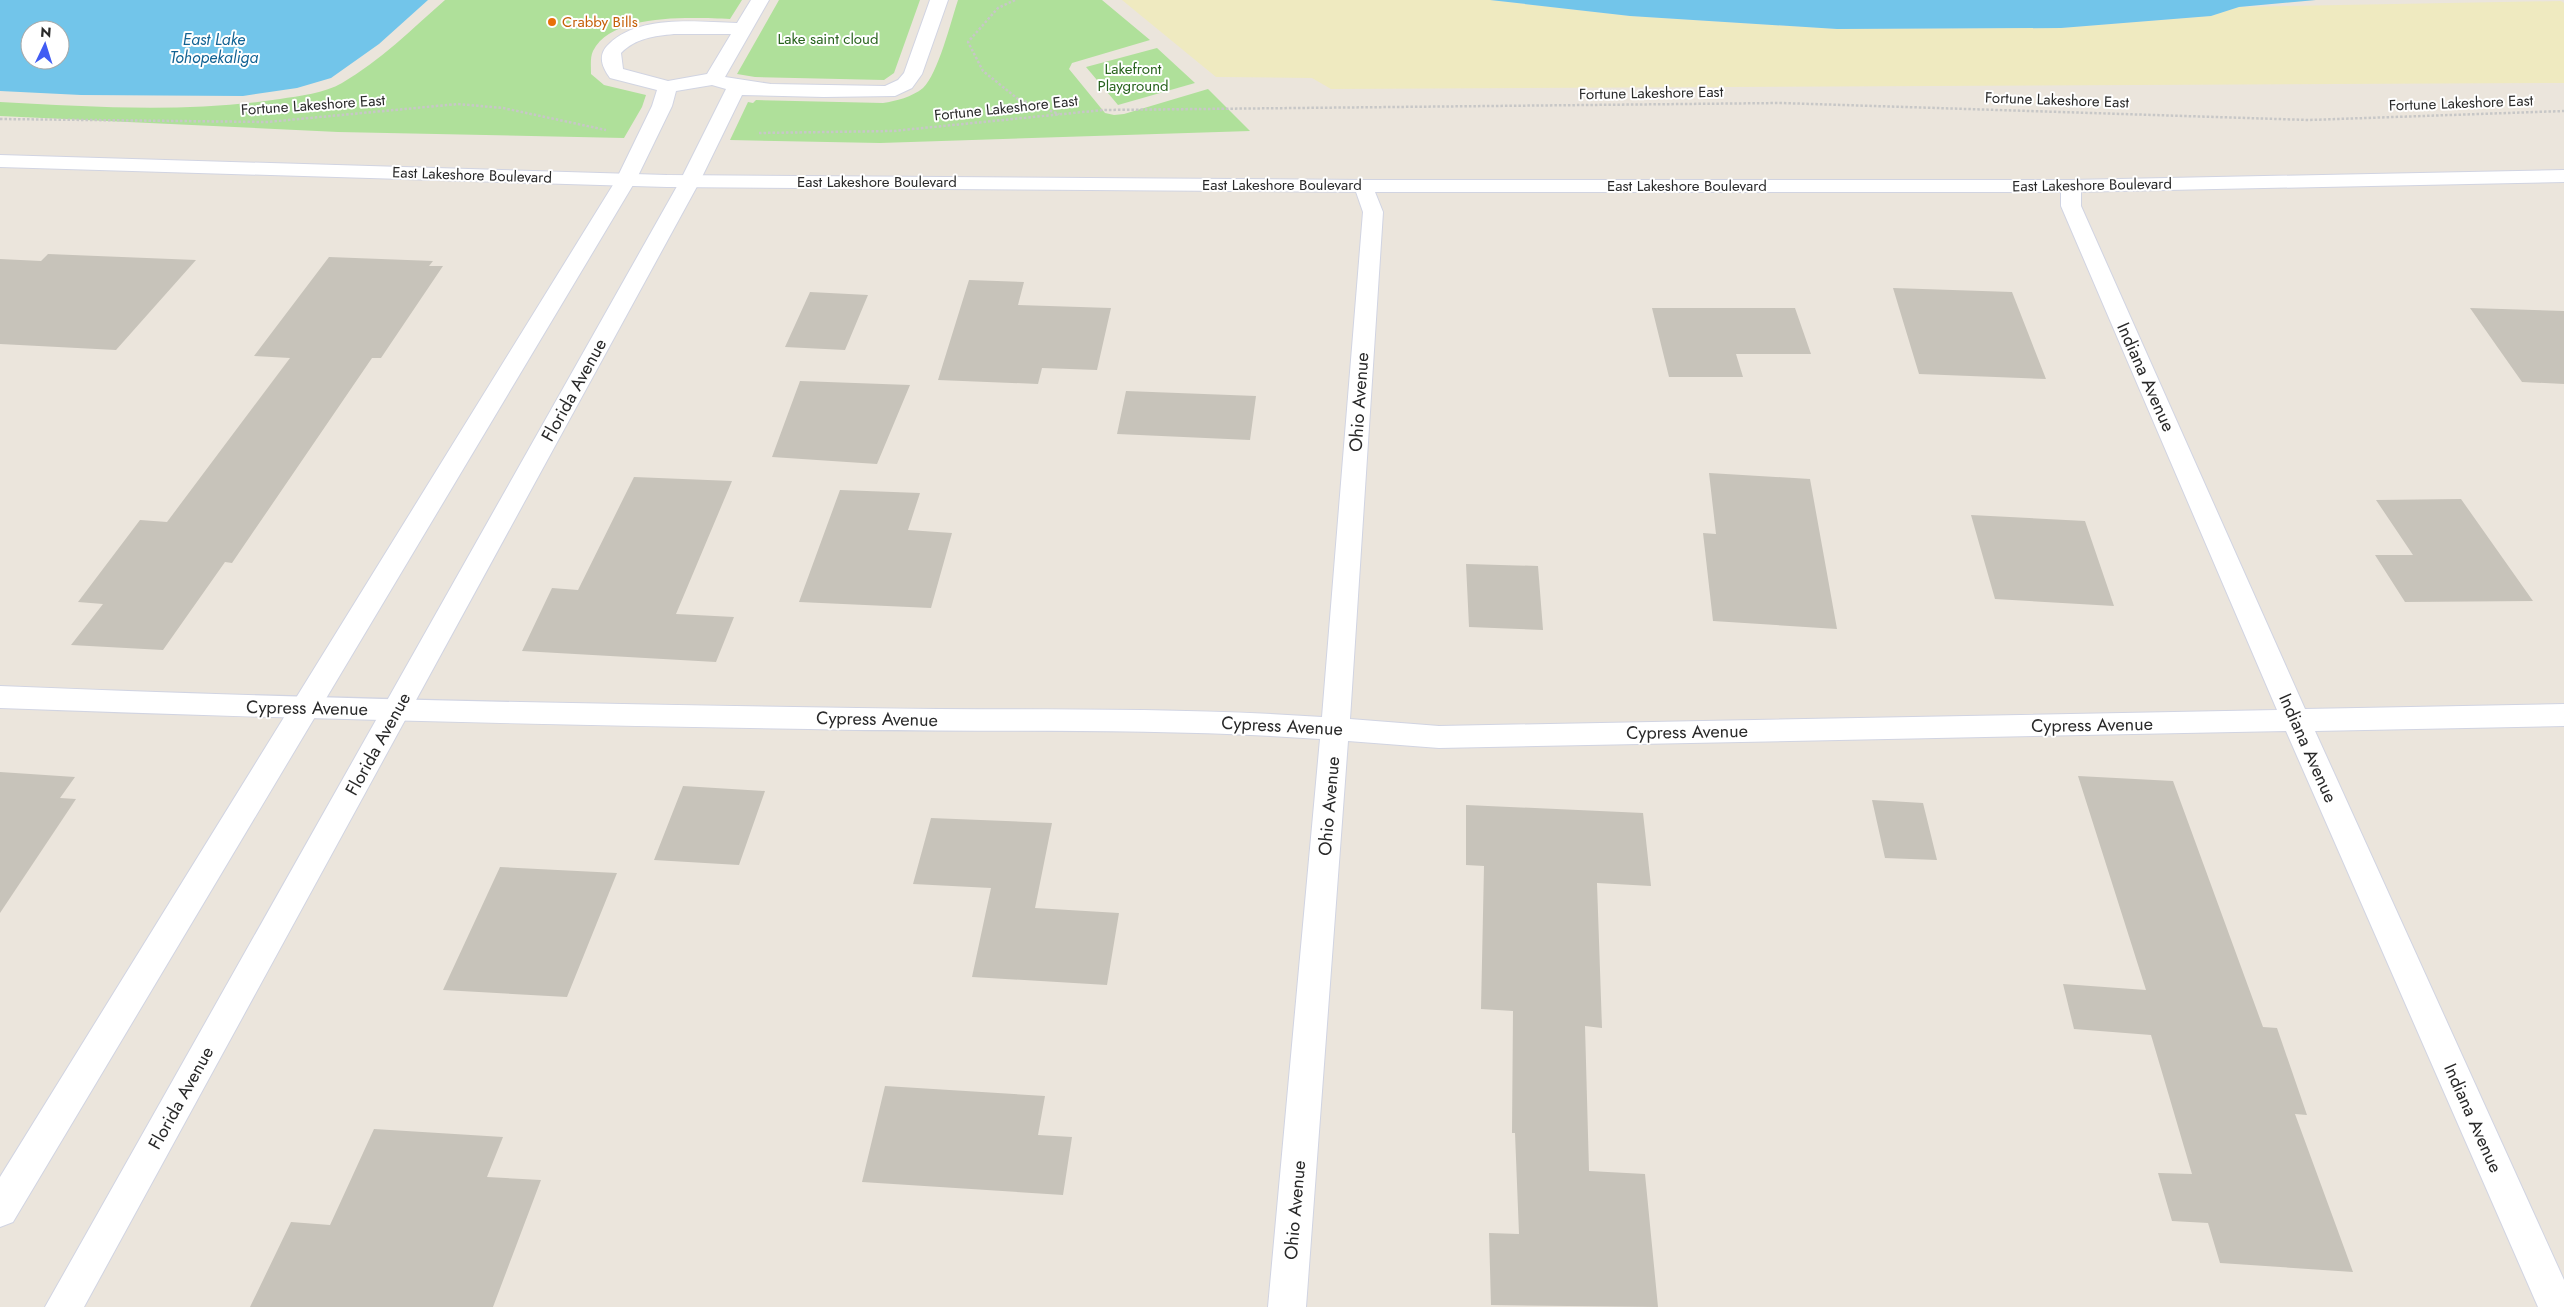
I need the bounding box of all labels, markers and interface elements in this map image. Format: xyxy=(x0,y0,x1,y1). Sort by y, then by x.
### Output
place label: Crabby Bills xyxy=(562,11,638,33)
marker: Crabby Bills xyxy=(546,16,558,28)
north arrow xyxy=(20,20,70,70)
text: N xyxy=(40,22,52,42)
water label: East Lake Tohopekaliga xyxy=(170,28,258,69)
park label: Lake saint cloud xyxy=(778,28,878,50)
park label: Lakefront Playground xyxy=(1097,58,1169,97)
street label: Fortune Lakeshore East xyxy=(1579,81,1724,105)
street label: Fortune Lakeshore East xyxy=(1984,86,2130,114)
street label: Fortune Lakeshore East xyxy=(240,89,386,121)
street label: Fortune Lakeshore East xyxy=(933,89,1079,126)
street label: Fortune Lakeshore East xyxy=(2388,89,2534,117)
street label: East Lakeshore Boulevard xyxy=(392,161,552,189)
street label: East Lakeshore Boulevard xyxy=(797,171,957,193)
street label: East Lakeshore Boulevard xyxy=(2012,173,2172,197)
street label: East Lakeshore Boulevard xyxy=(1202,174,1362,196)
street label: East Lakeshore Boulevard xyxy=(1607,175,1767,197)
street label: Indiana Avenue xyxy=(2110,318,2182,436)
street label: Florida Avenue xyxy=(535,334,613,446)
street label: Ohio Avenue xyxy=(1343,351,1375,453)
street label: Florida Avenue xyxy=(339,688,417,800)
street label: Indiana Avenue xyxy=(2272,689,2344,807)
street label: Cypress Avenue xyxy=(246,694,368,722)
street label: Cypress Avenue xyxy=(816,705,938,733)
street label: Cypress Avenue xyxy=(1221,710,1343,742)
street label: Cypress Avenue xyxy=(2031,711,2153,739)
street label: Cypress Avenue xyxy=(1626,718,1748,746)
street label: Ohio Avenue xyxy=(1312,755,1346,857)
street label: Florida Avenue xyxy=(142,1042,220,1154)
street label: Indiana Avenue xyxy=(2437,1059,2509,1177)
street label: Ohio Avenue xyxy=(1278,1159,1312,1261)

